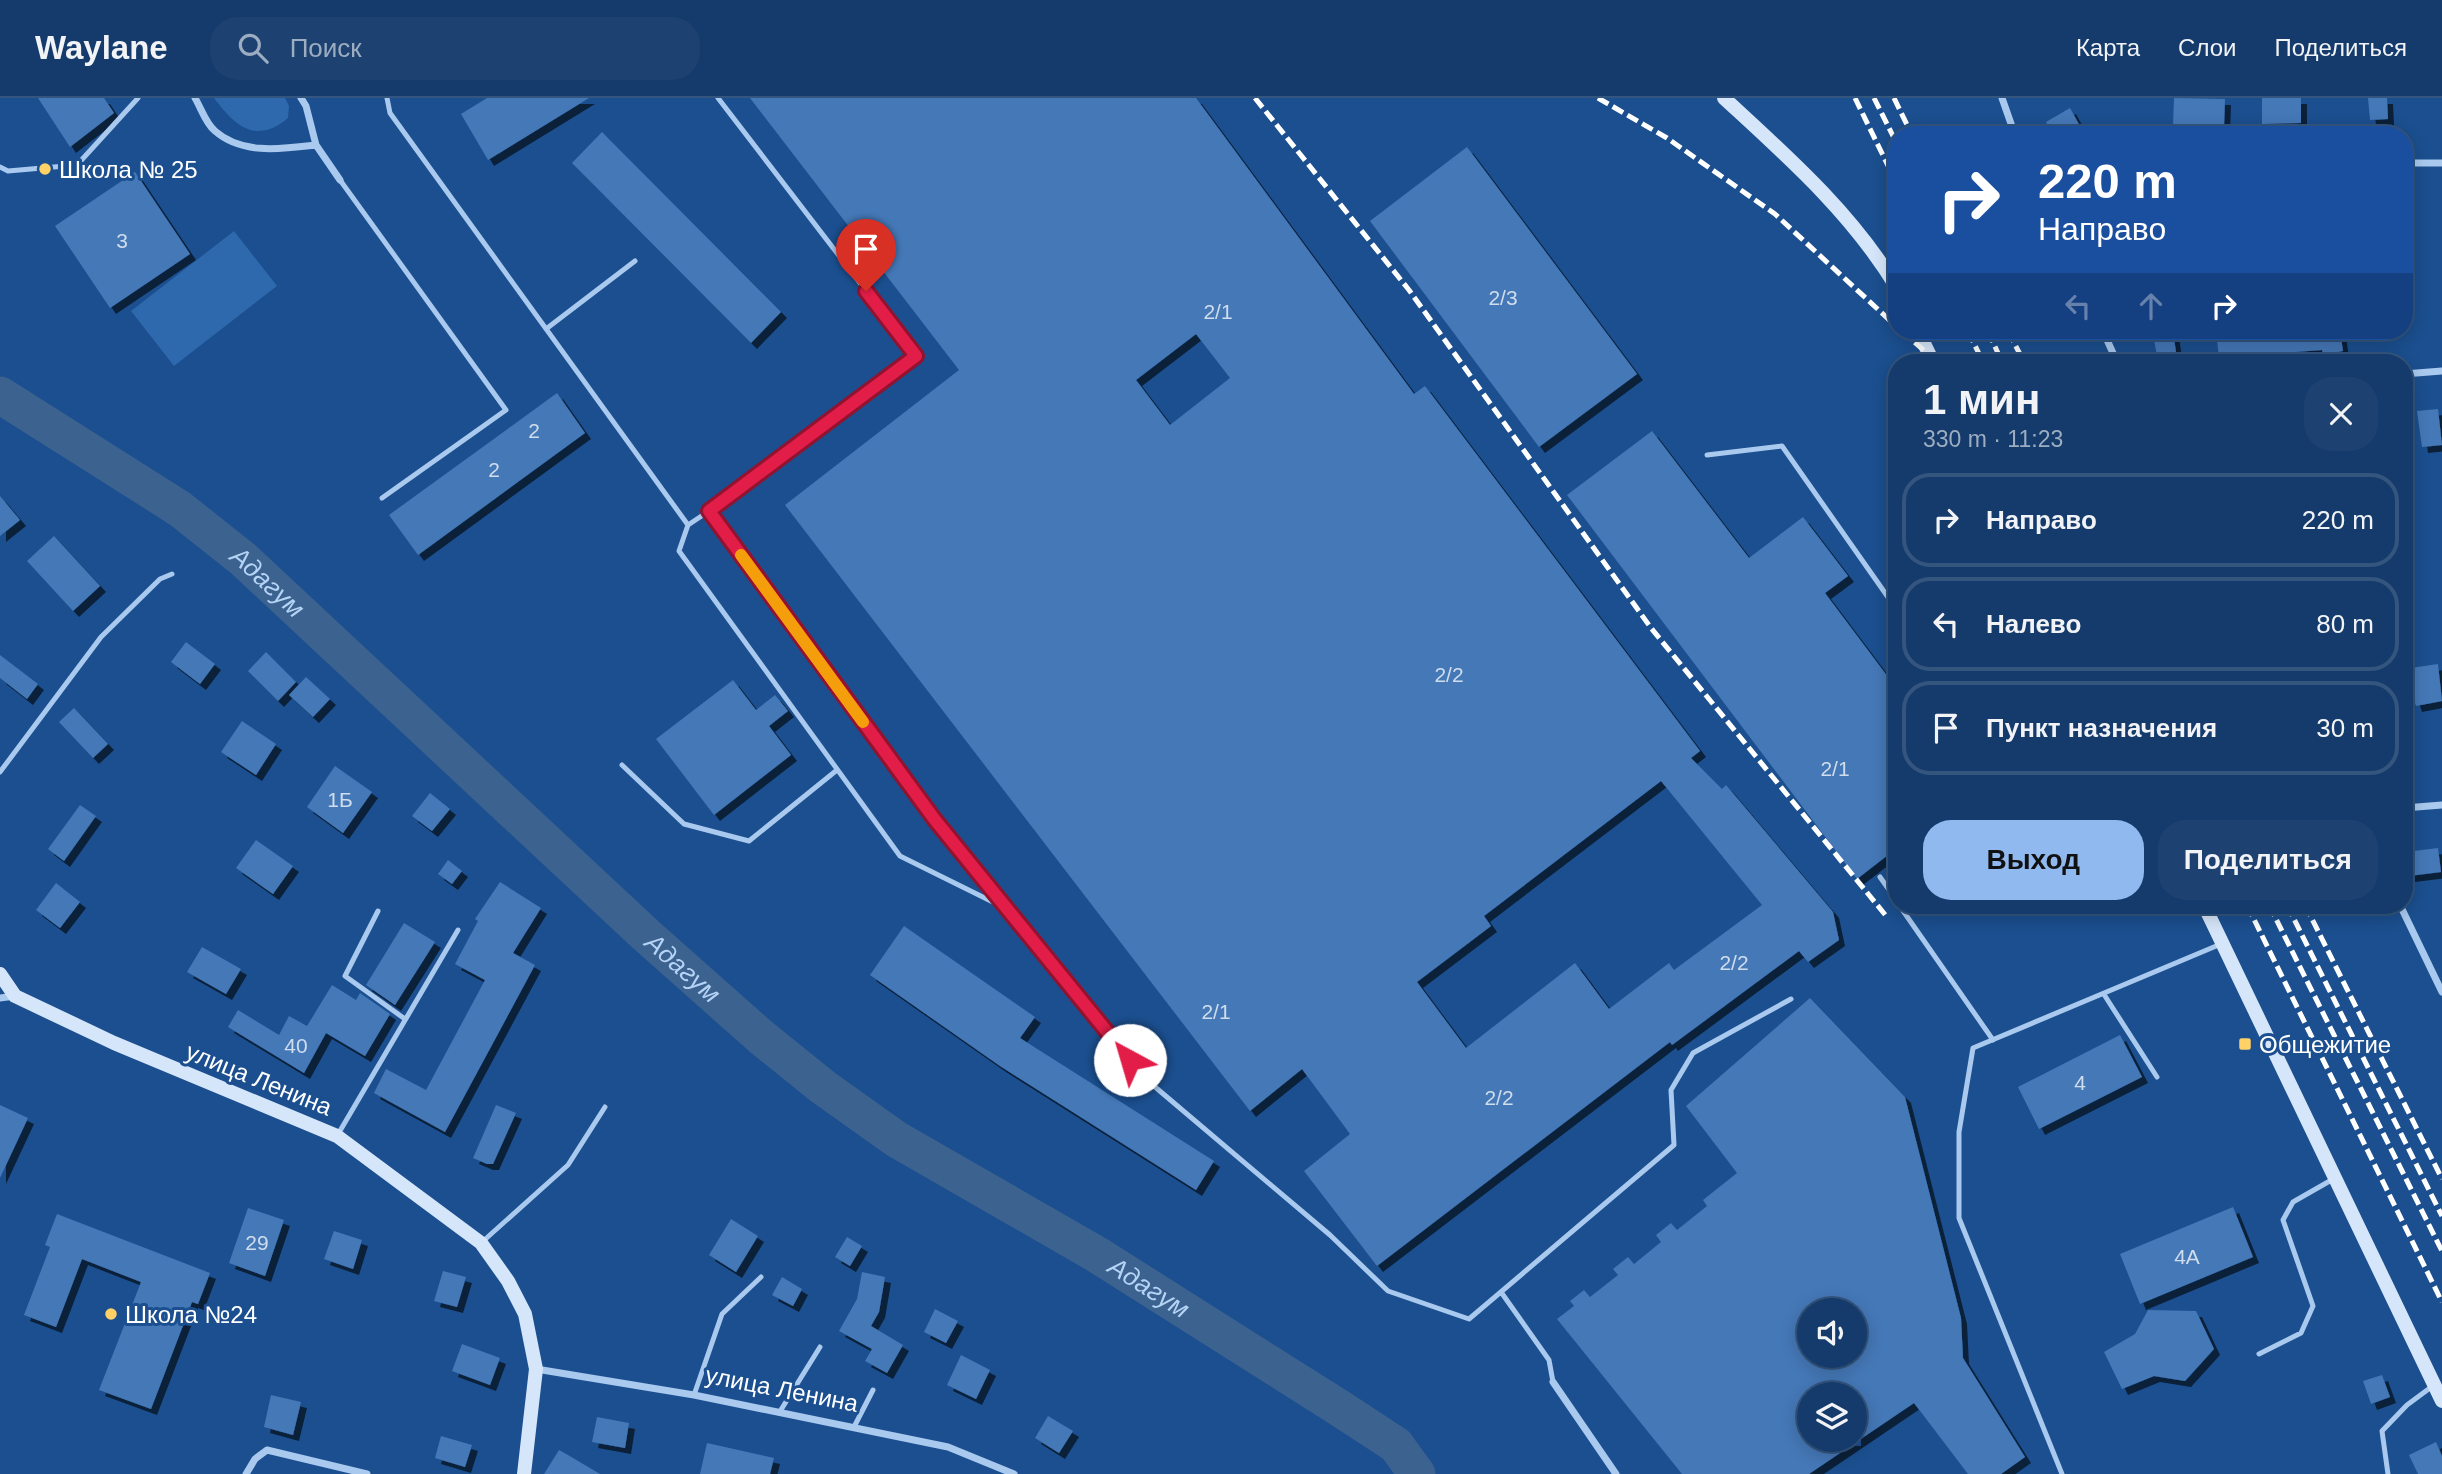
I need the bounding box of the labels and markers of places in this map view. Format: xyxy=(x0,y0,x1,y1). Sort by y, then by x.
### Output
place label: Школа № 25 xyxy=(59,156,198,183)
marker: Школа № 25 xyxy=(37,161,53,177)
pin xyxy=(836,219,896,291)
place label: Общежитие xyxy=(2259,1031,2391,1058)
marker: Общежитие xyxy=(2237,1036,2253,1052)
place label: Школа №24 xyxy=(125,1301,257,1328)
marker: Школа №24 xyxy=(103,1306,119,1322)

